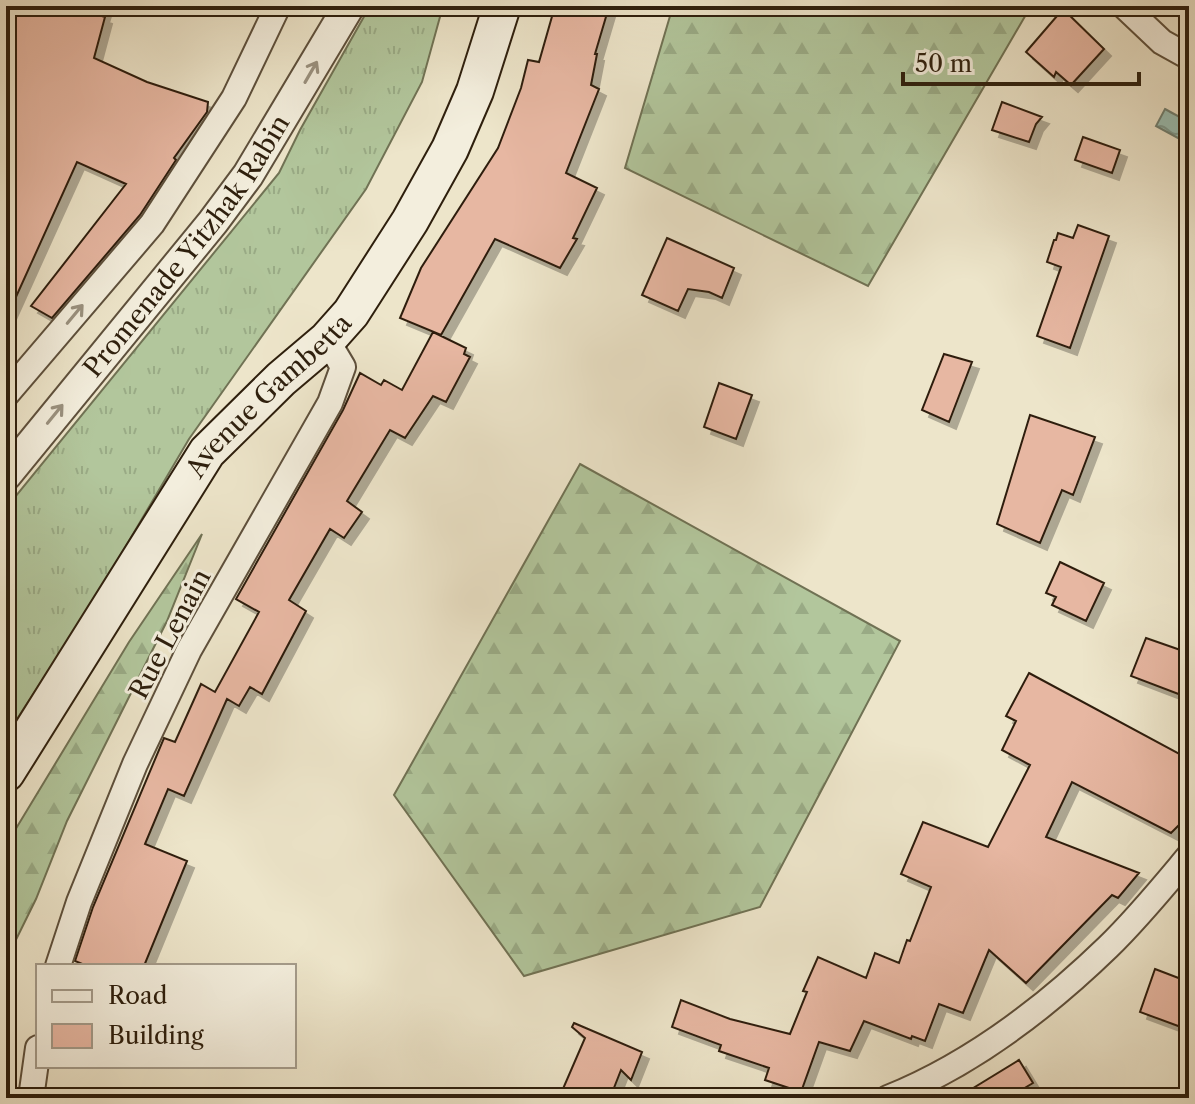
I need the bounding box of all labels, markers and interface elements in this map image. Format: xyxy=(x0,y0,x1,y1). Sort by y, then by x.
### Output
scale bar xyxy=(903,36,1139,86)
text: 50 m xyxy=(915,49,972,78)
one-way arrow xyxy=(303,61,319,84)
street label: Promenade Yitzhak Rabin xyxy=(77,109,296,384)
one-way arrow xyxy=(66,304,84,325)
street label: Avenue Gambetta xyxy=(179,307,359,484)
one-way arrow xyxy=(46,404,64,425)
street label: Rue Lenain xyxy=(122,564,218,704)
legend xyxy=(36,964,296,1068)
text: Road xyxy=(108,981,168,1010)
text: Building xyxy=(108,1021,204,1050)

